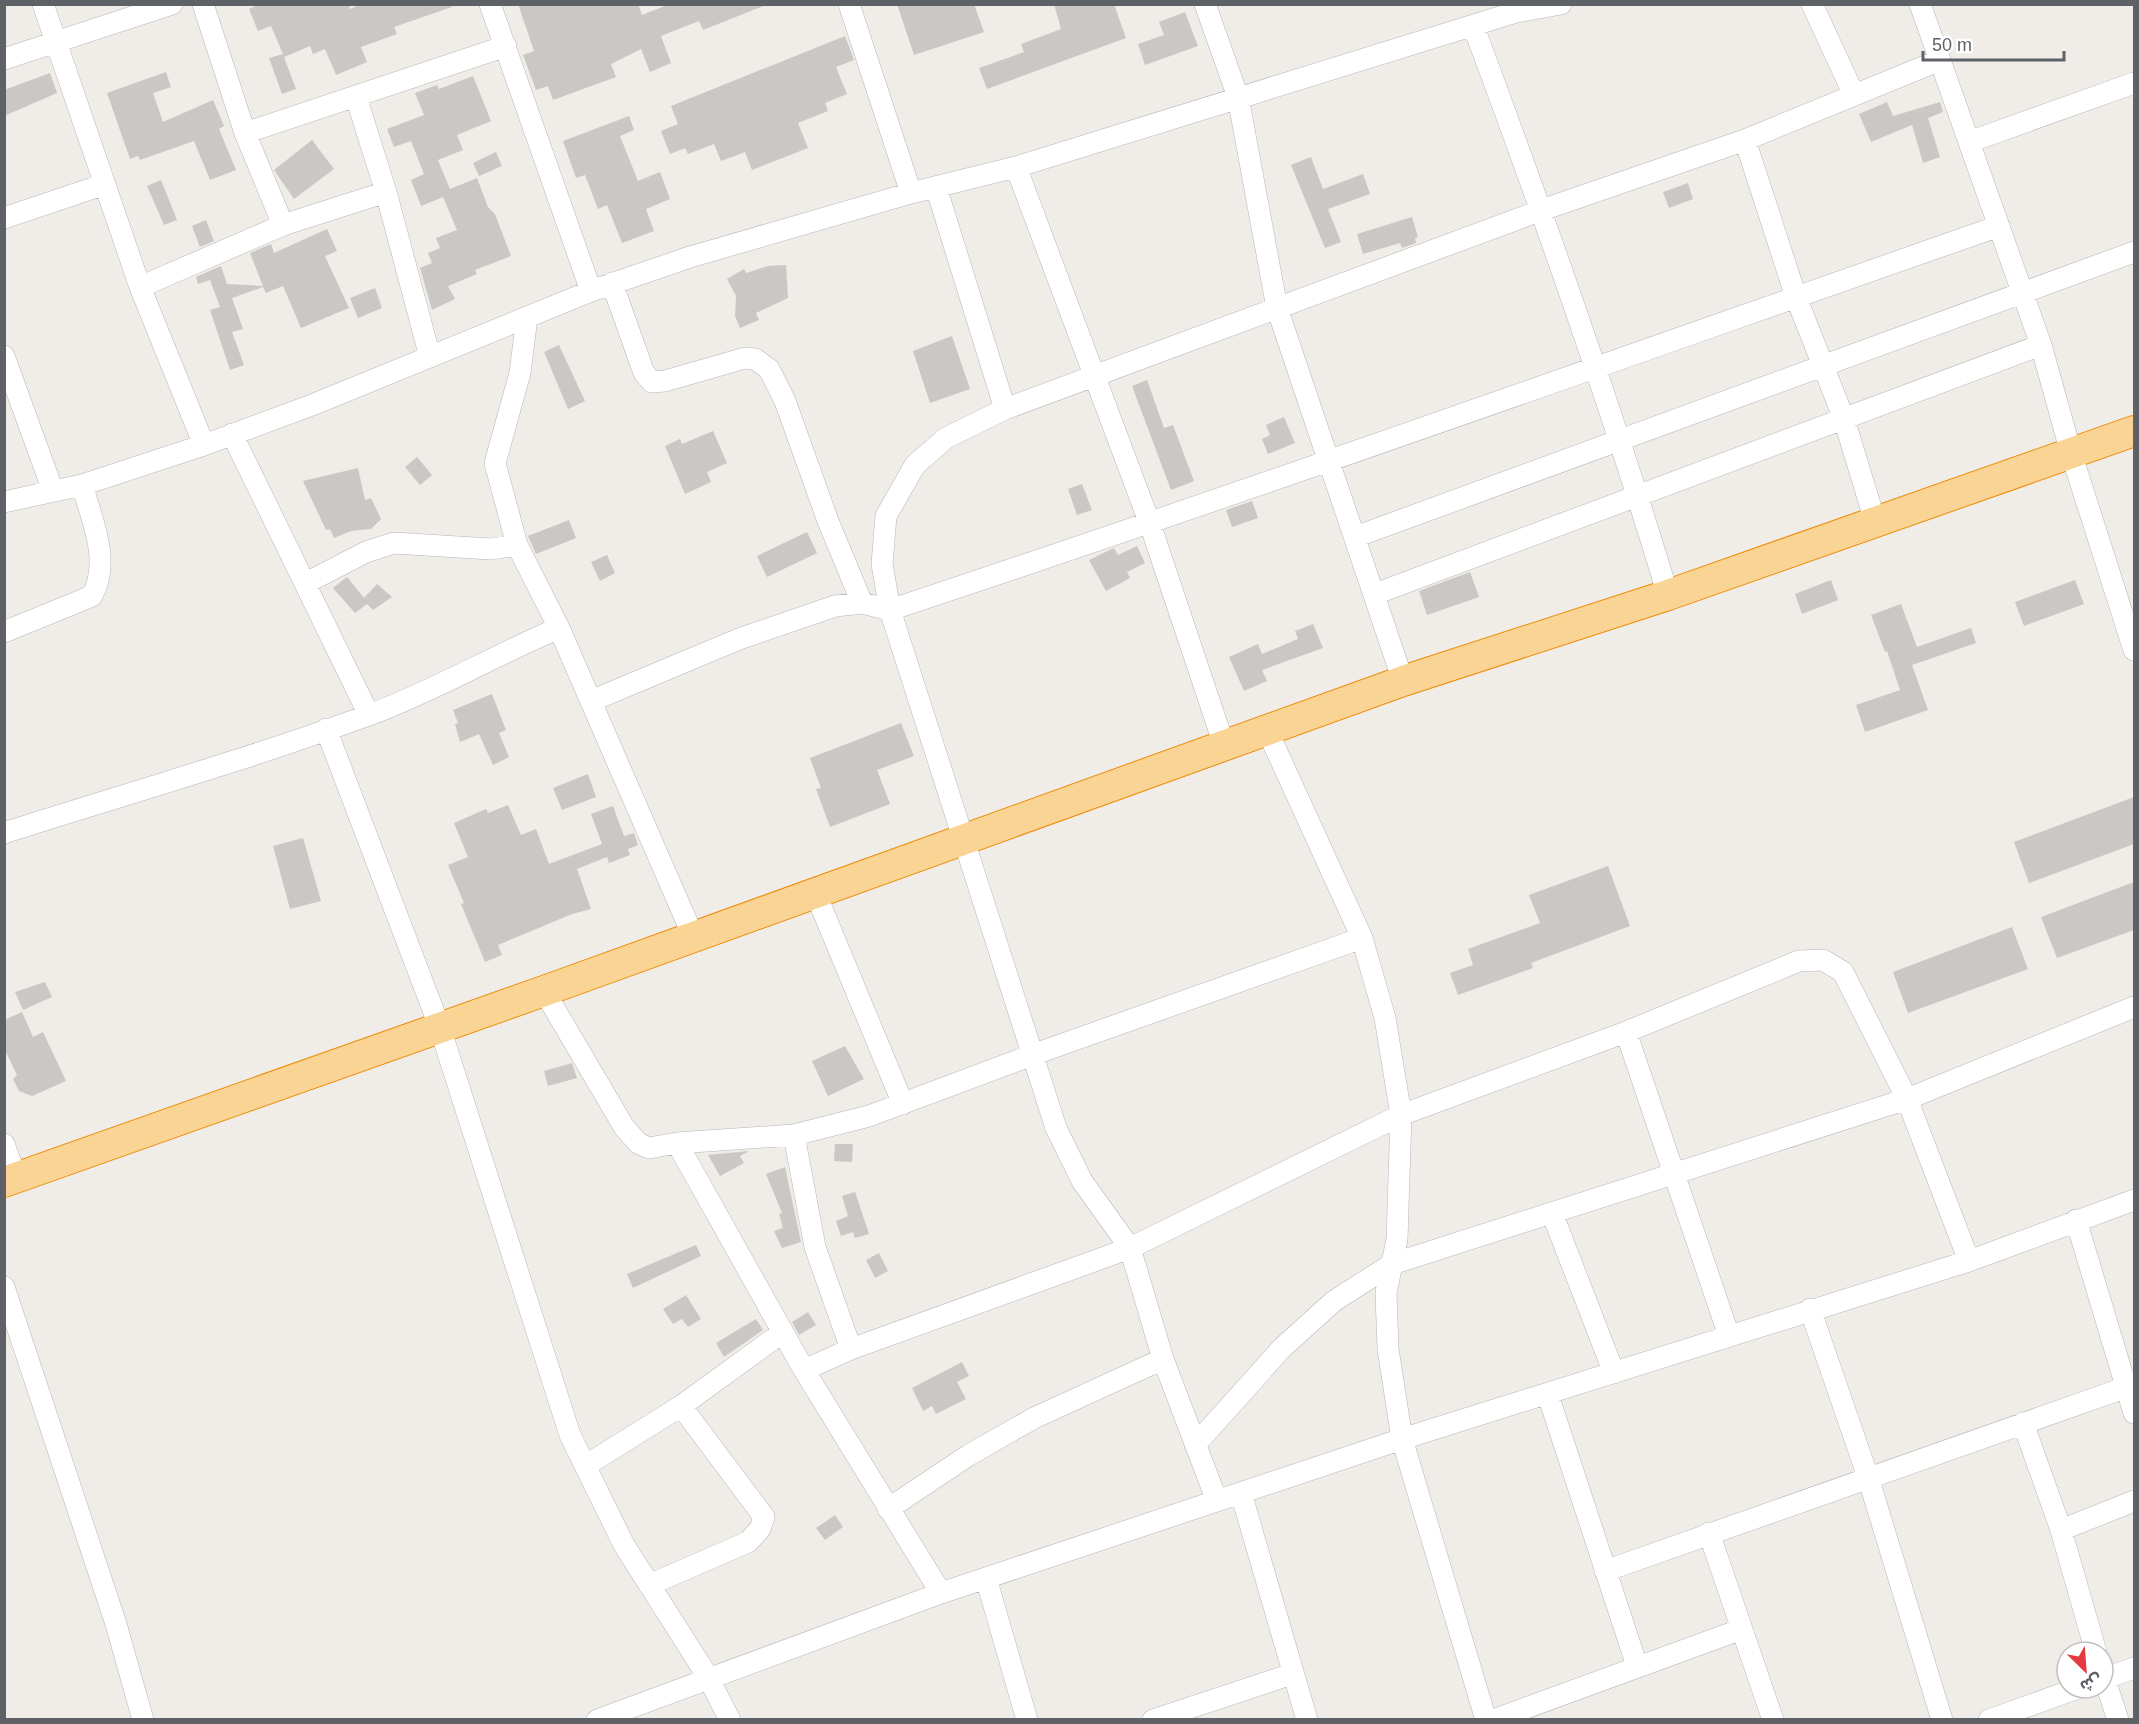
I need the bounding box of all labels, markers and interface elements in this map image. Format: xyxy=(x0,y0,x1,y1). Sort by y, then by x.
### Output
scale bar xyxy=(1923,24,2064,62)
text: 50 m xyxy=(1932,35,1972,55)
north arrow xyxy=(2055,1640,2115,1700)
text: ش xyxy=(2077,1670,2105,1696)

